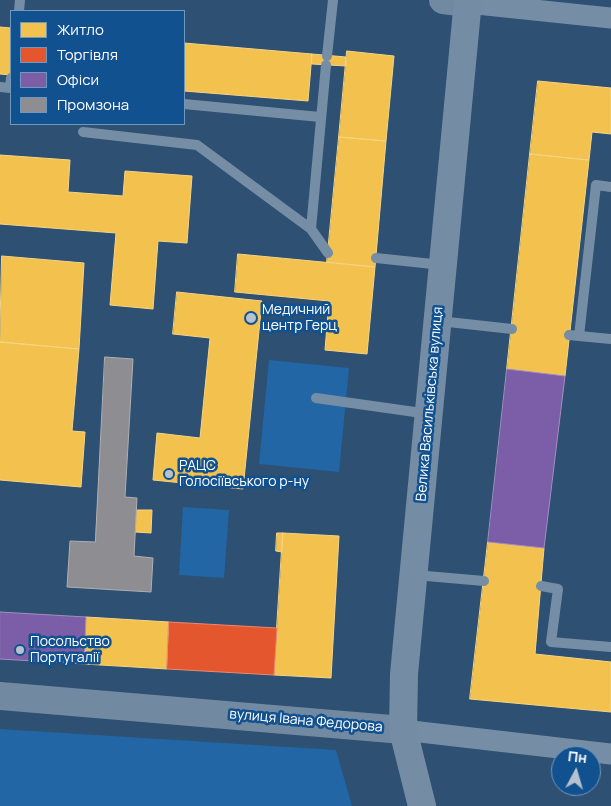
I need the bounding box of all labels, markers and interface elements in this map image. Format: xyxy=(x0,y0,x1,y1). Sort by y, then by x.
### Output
legend xyxy=(10,10,185,125)
text: Житло xyxy=(57,19,104,40)
text: Торгівля xyxy=(57,44,118,65)
text: Офіси xyxy=(57,69,99,90)
text: Промзона xyxy=(57,94,129,115)
place label: Медичний центр Герц xyxy=(262,302,337,334)
street label: Велика Васильківська вулиця xyxy=(413,306,447,502)
marker: Медичний центр Герц xyxy=(244,311,258,325)
place label: РАЦС Голосіївського р-ну xyxy=(179,458,309,491)
marker: РАЦС Голосіївського р-ну xyxy=(163,468,175,480)
place label: Посольство Португалії xyxy=(30,634,110,666)
marker: Посольство Португалії xyxy=(14,644,26,656)
street label: вулиця Івана Федорова xyxy=(229,706,383,736)
north arrow xyxy=(551,746,601,796)
text: Пн xyxy=(567,746,588,767)

